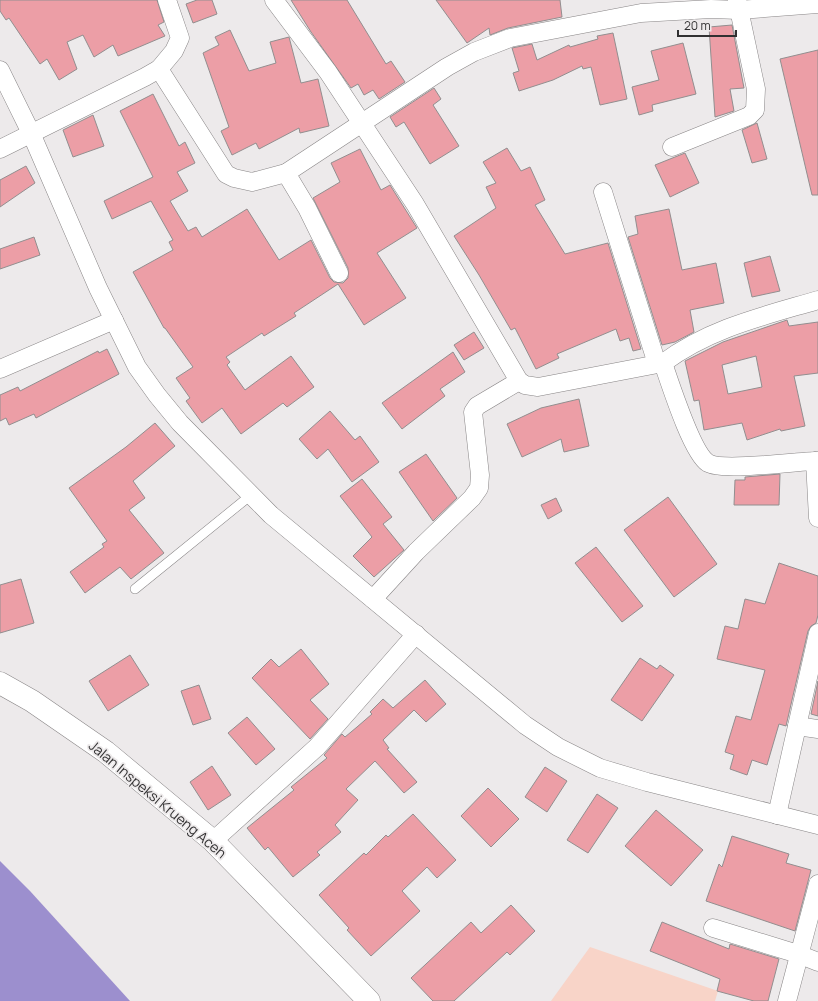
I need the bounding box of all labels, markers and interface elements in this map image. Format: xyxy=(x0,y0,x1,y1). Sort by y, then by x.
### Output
scale bar xyxy=(678,12,736,38)
text: 20 m xyxy=(684,17,711,34)
street label: Jalan Inspeksi Krueng Aceh xyxy=(85,736,231,862)

